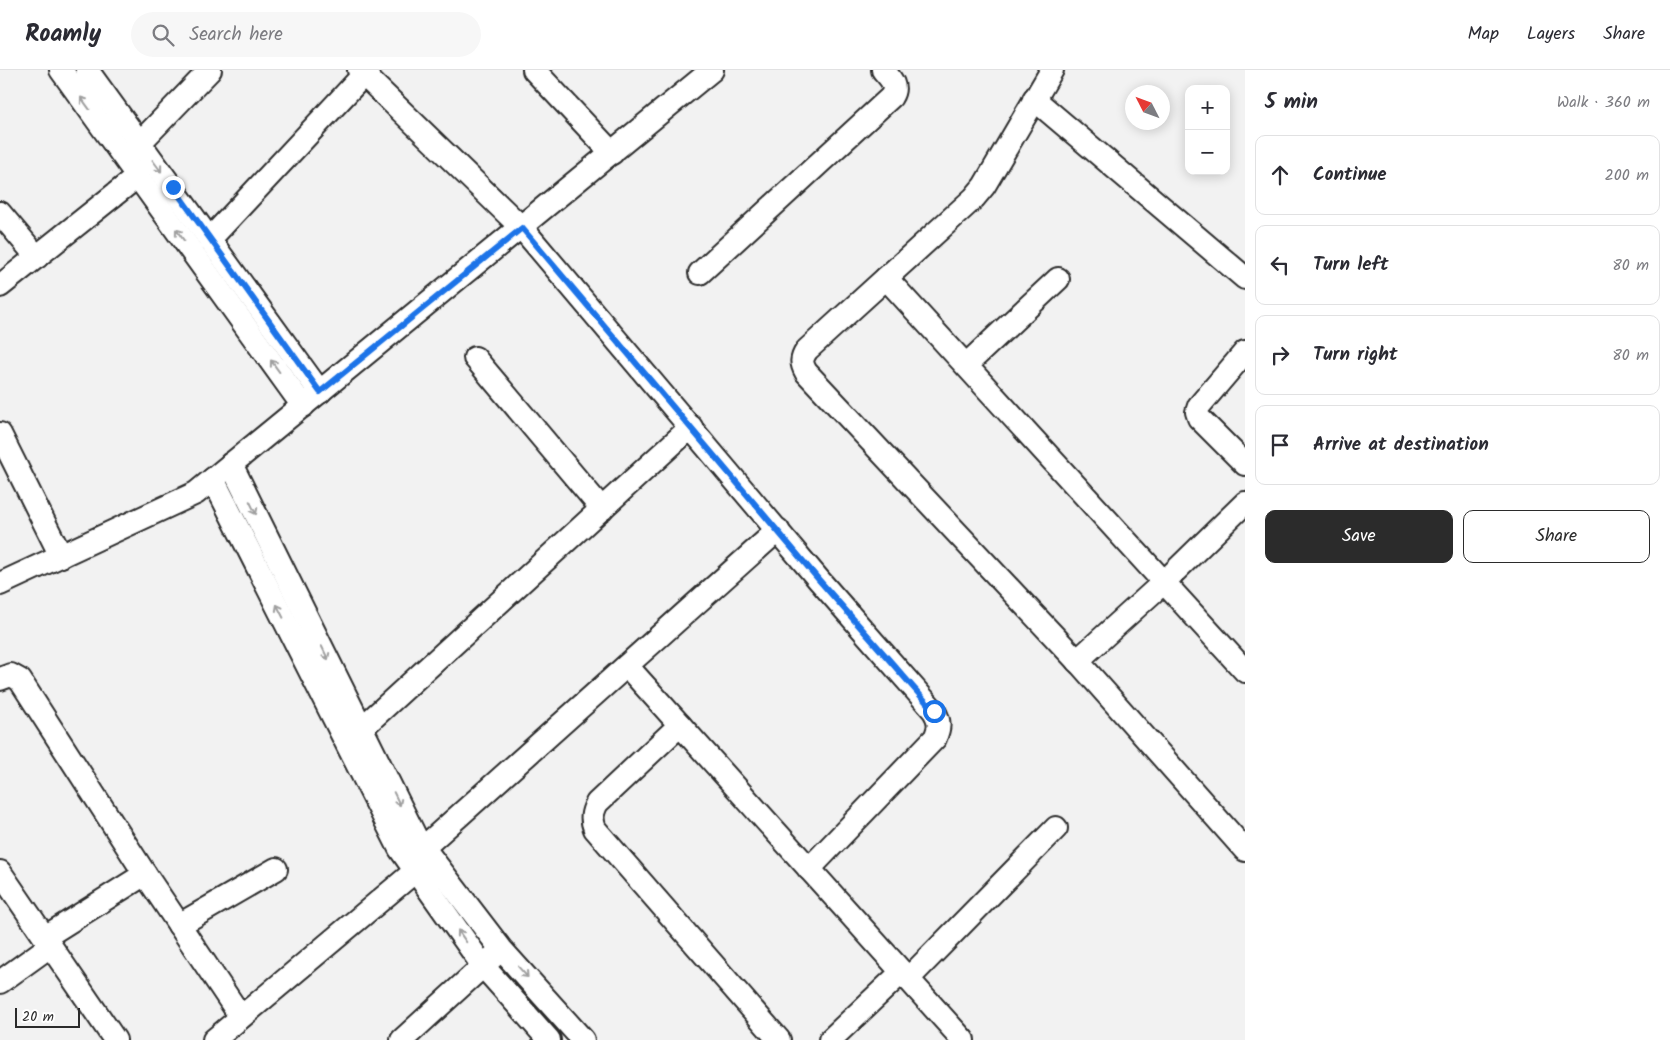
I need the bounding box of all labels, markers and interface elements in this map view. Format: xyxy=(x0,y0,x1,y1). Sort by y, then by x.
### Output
search box xyxy=(131,12,481,57)
text: Roamly xyxy=(25,15,101,54)
text: Search here xyxy=(189,20,283,50)
text: Map xyxy=(1468,20,1499,49)
text: Layers xyxy=(1527,20,1575,49)
text: Share xyxy=(1603,20,1645,49)
icon: search xyxy=(149,21,177,49)
north arrow xyxy=(1125,85,1170,130)
map controls xyxy=(1185,85,1230,175)
button: + xyxy=(1185,85,1230,130)
text: 5 min xyxy=(1265,86,1318,119)
text: Walk · 360 m xyxy=(1557,90,1650,115)
one-way arrow xyxy=(80,96,90,110)
button: − xyxy=(1185,130,1230,175)
one-way arrow xyxy=(152,159,162,173)
text: Continue xyxy=(1313,160,1386,190)
icon: ahead xyxy=(1266,161,1294,189)
text: 200 m xyxy=(1605,163,1649,188)
route end xyxy=(162,176,185,199)
one-way arrow xyxy=(175,228,185,242)
text: Turn left xyxy=(1313,250,1388,280)
icon: left xyxy=(1266,251,1294,279)
text: 80 m xyxy=(1612,253,1649,278)
text: Turn right xyxy=(1313,340,1398,370)
icon: right xyxy=(1266,341,1294,369)
text: 80 m xyxy=(1612,343,1649,368)
one-way arrow xyxy=(270,360,280,374)
text: Arrive at destination xyxy=(1313,430,1489,460)
icon: arrive xyxy=(1266,431,1294,459)
one-way arrow xyxy=(249,500,258,515)
button: Save xyxy=(1265,510,1453,563)
button: Share xyxy=(1463,510,1650,563)
one-way arrow xyxy=(275,604,285,619)
one-way arrow xyxy=(320,646,330,661)
route start xyxy=(923,700,946,723)
one-way arrow xyxy=(393,791,402,806)
one-way arrow xyxy=(457,929,467,943)
one-way arrow xyxy=(517,966,528,979)
scale bar xyxy=(15,1005,80,1028)
text: 20 m xyxy=(22,1006,54,1028)

